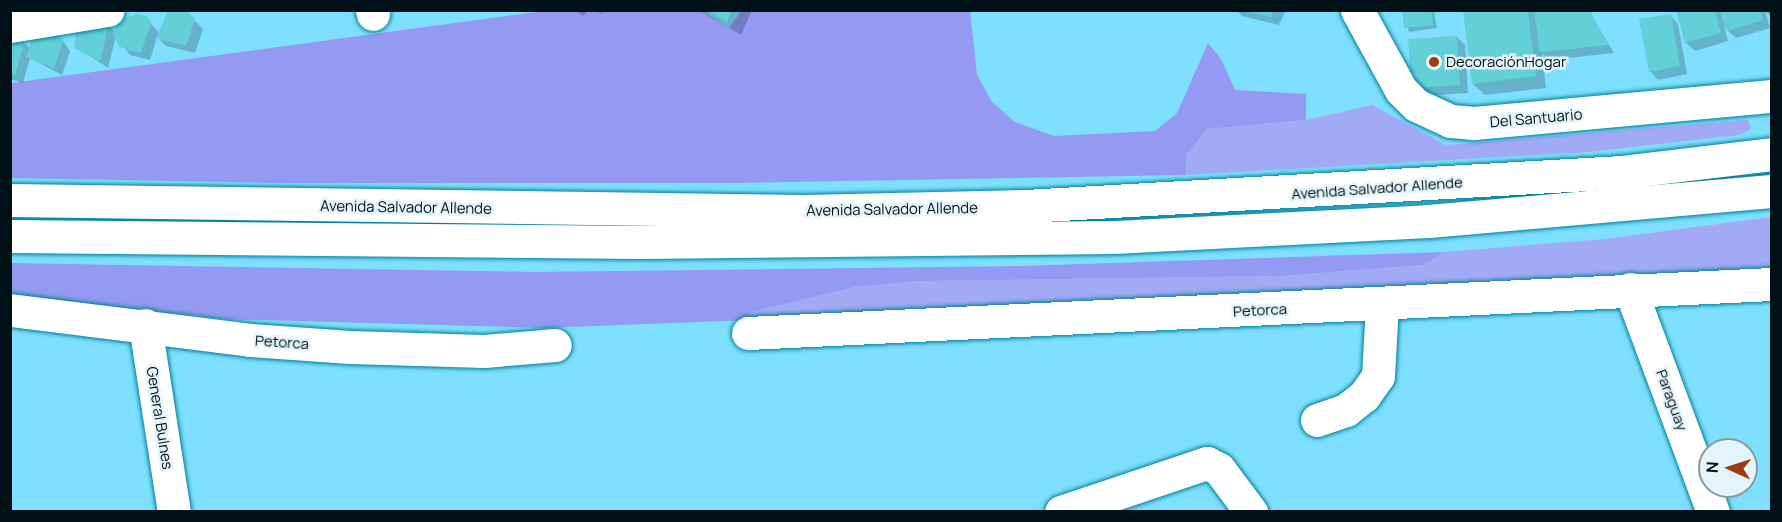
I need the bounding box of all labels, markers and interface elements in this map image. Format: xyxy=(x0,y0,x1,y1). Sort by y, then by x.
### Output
place label: DecoraciónHogar xyxy=(1446,53,1566,71)
marker: DecoraciónHogar xyxy=(1427,55,1441,69)
street label: Del Santuario xyxy=(1489,105,1583,131)
street label: Avenida Salvador Allende xyxy=(1291,173,1463,203)
street label: Avenida Salvador Allende xyxy=(320,197,492,217)
street label: Avenida Salvador Allende xyxy=(806,199,978,219)
street label: Petorca xyxy=(1232,300,1288,320)
street label: Petorca xyxy=(254,331,310,353)
street label: General Bulnes xyxy=(143,365,177,471)
street label: Paraguay xyxy=(1653,367,1691,433)
north arrow xyxy=(1698,438,1758,498)
text: N xyxy=(1701,461,1723,473)

